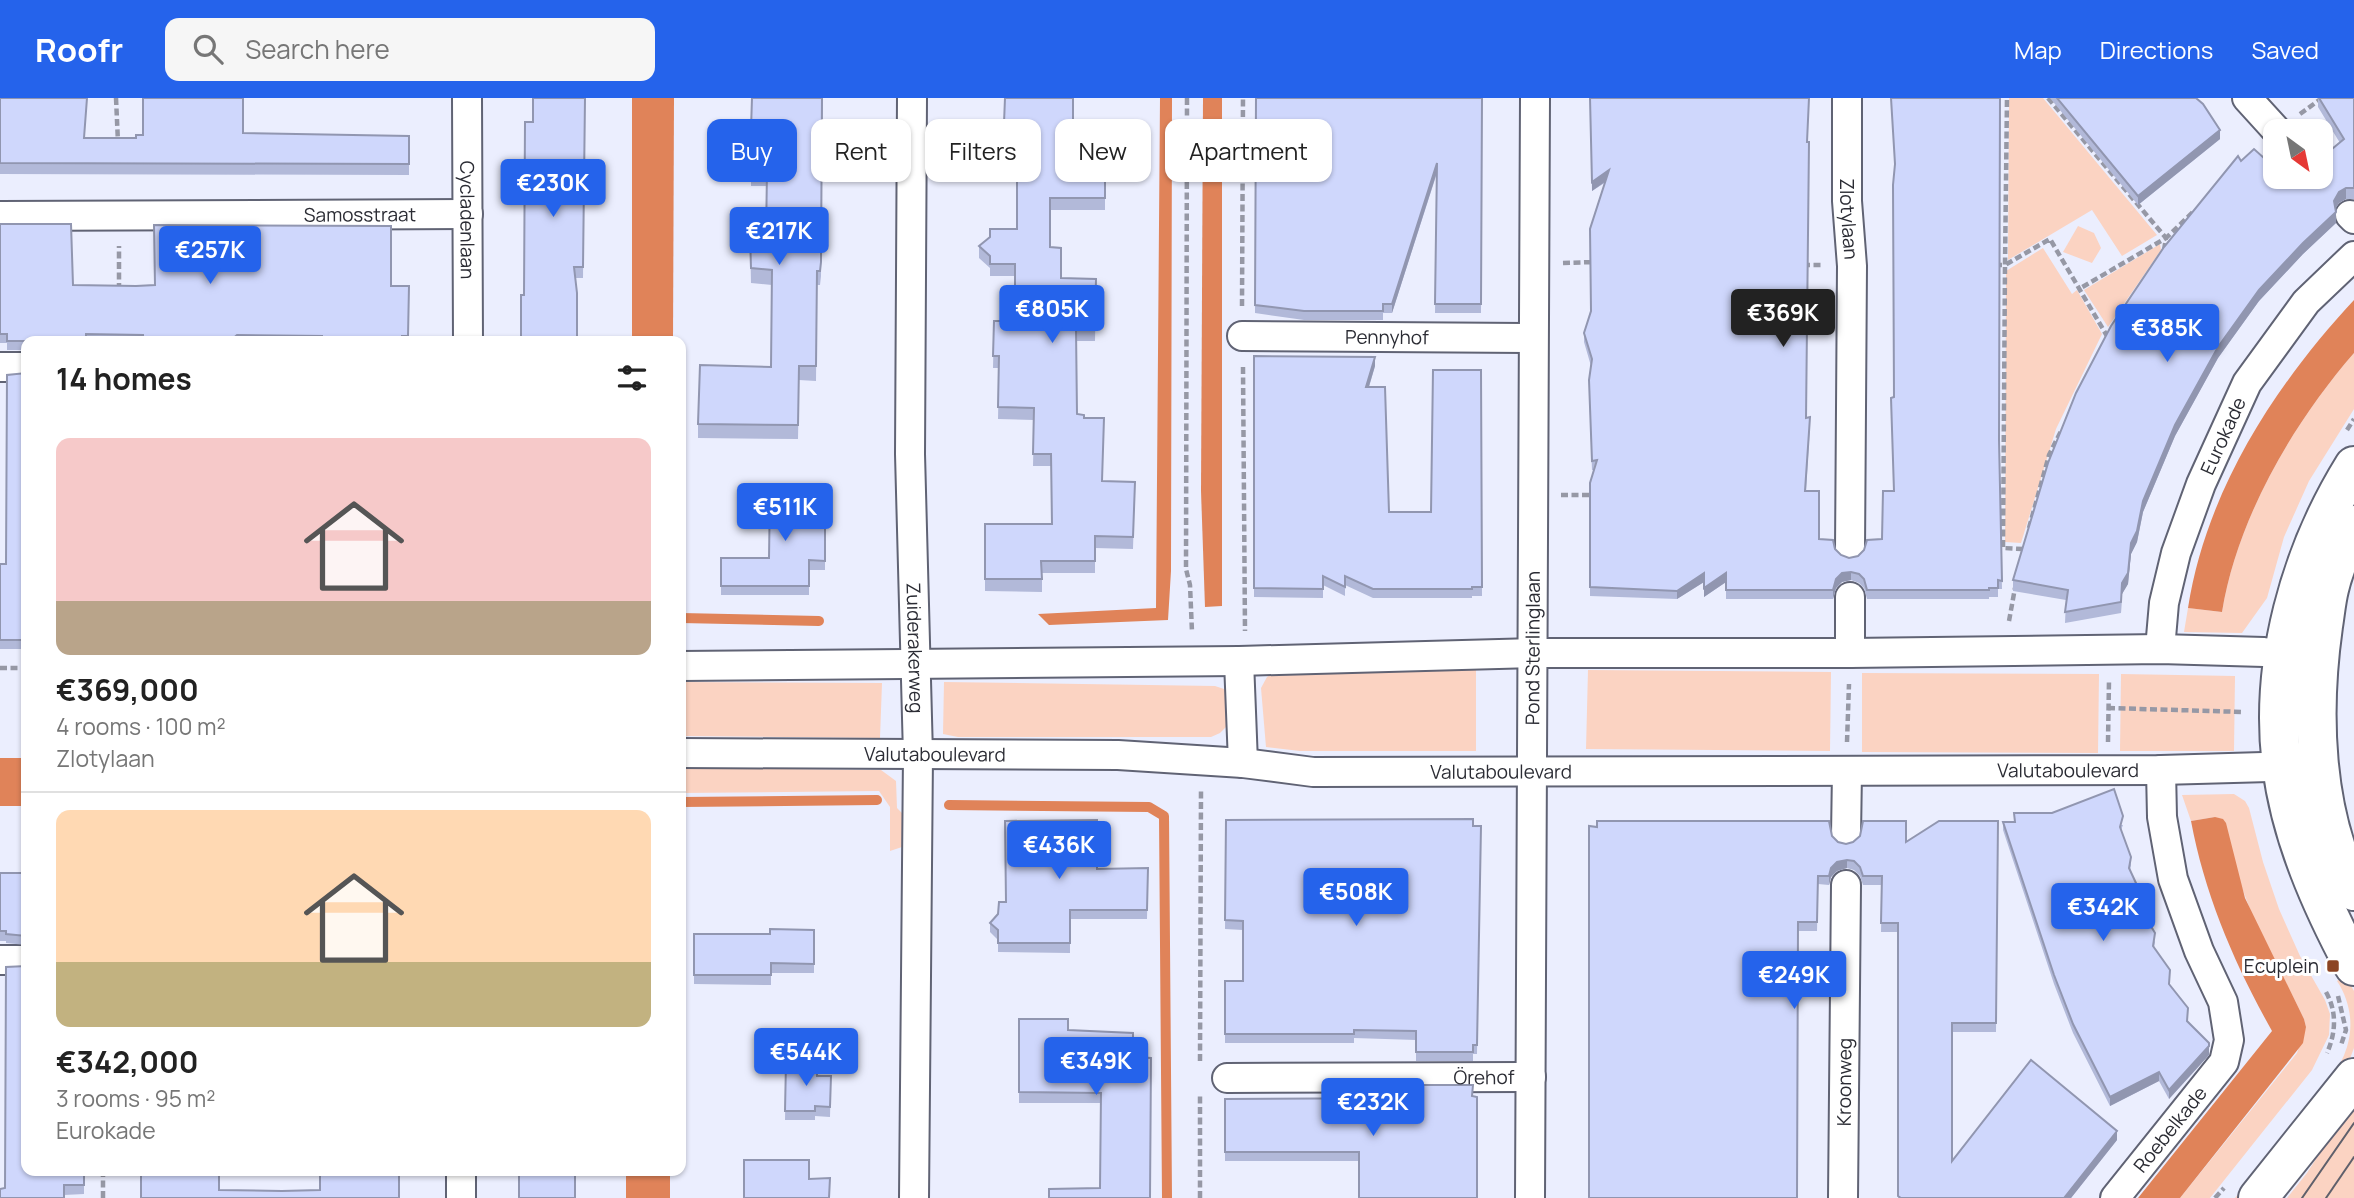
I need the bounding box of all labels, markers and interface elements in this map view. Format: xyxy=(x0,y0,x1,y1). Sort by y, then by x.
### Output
search box xyxy=(165,18,655,81)
text: Roofr xyxy=(35,27,123,72)
icon: search xyxy=(189,30,227,68)
text: Search here xyxy=(245,31,390,67)
text: Map xyxy=(2014,33,2062,66)
text: Directions xyxy=(2100,33,2213,66)
text: Saved xyxy=(2251,33,2319,66)
chip: Buy xyxy=(707,119,797,182)
chip: Rent xyxy=(811,119,911,182)
chip: Filters xyxy=(925,119,1041,182)
chip: New xyxy=(1055,119,1151,182)
chip: Apartment xyxy=(1165,119,1332,182)
north arrow xyxy=(2263,119,2333,189)
map controls xyxy=(2263,119,2333,189)
pin: €230K xyxy=(504,159,602,219)
street label: Cycladenlaan xyxy=(454,161,481,279)
text: €230K xyxy=(517,166,589,198)
street label: Zlotylaan xyxy=(1834,178,1864,261)
street label: Samosstraat xyxy=(304,201,416,228)
pin: €217K xyxy=(730,208,828,267)
text: €217K xyxy=(746,214,812,246)
pin: €257K xyxy=(161,226,259,286)
text: €257K xyxy=(175,233,245,265)
pin: €805K xyxy=(1003,286,1101,345)
pin: €369K xyxy=(1734,289,1832,349)
text: €805K xyxy=(1015,292,1089,324)
text: €369K xyxy=(1747,296,1819,328)
pin: €385K xyxy=(2118,304,2216,364)
text: €385K xyxy=(2131,311,2203,343)
street label: Pennyhof xyxy=(1345,324,1429,350)
text: 14 homes xyxy=(56,358,192,399)
icon: filters xyxy=(613,359,651,397)
street label: Eurokade xyxy=(2194,393,2252,479)
icon: home xyxy=(291,483,417,609)
pin: €511K xyxy=(736,484,834,543)
text: €511K xyxy=(753,490,817,522)
street label: Pond Sterlinglaan xyxy=(1519,571,1546,725)
street label: Zuiderakerweg xyxy=(900,582,930,714)
text: €369,000 xyxy=(56,669,199,710)
text: 4 rooms · 100 m² xyxy=(56,710,226,742)
street label: Valutaboulevard xyxy=(864,741,1006,767)
text: Zlotylaan xyxy=(56,742,155,774)
street label: Valutaboulevard xyxy=(1997,757,2139,783)
street label: Valutaboulevard xyxy=(1430,758,1572,785)
pin: €436K xyxy=(1010,822,1108,881)
text: €436K xyxy=(1023,828,1095,860)
icon: home xyxy=(291,855,417,981)
pin: €508K xyxy=(1307,868,1405,928)
text: €508K xyxy=(1319,875,1393,907)
pin: €342K xyxy=(2054,884,2152,943)
text: €342K xyxy=(2067,890,2139,922)
pin: €249K xyxy=(1745,951,1843,1011)
place label: Ecuplein xyxy=(2244,953,2319,979)
text: €249K xyxy=(1758,958,1830,990)
marker: Ecuplein xyxy=(2325,958,2341,974)
pin: €544K xyxy=(757,1028,855,1088)
text: €544K xyxy=(770,1035,842,1067)
pin: €349K xyxy=(1047,1038,1145,1097)
street label: Kroonweg xyxy=(1831,1038,1858,1126)
text: €342,000 xyxy=(56,1041,198,1082)
text: €349K xyxy=(1060,1044,1132,1076)
street label: Örehof xyxy=(1454,1064,1515,1090)
pin: €232K xyxy=(1324,1079,1422,1138)
street label: Roebelkade xyxy=(2128,1081,2213,1178)
text: 3 rooms · 95 m² xyxy=(56,1082,215,1114)
text: €232K xyxy=(1337,1085,1409,1117)
text: Eurokade xyxy=(56,1114,156,1146)

